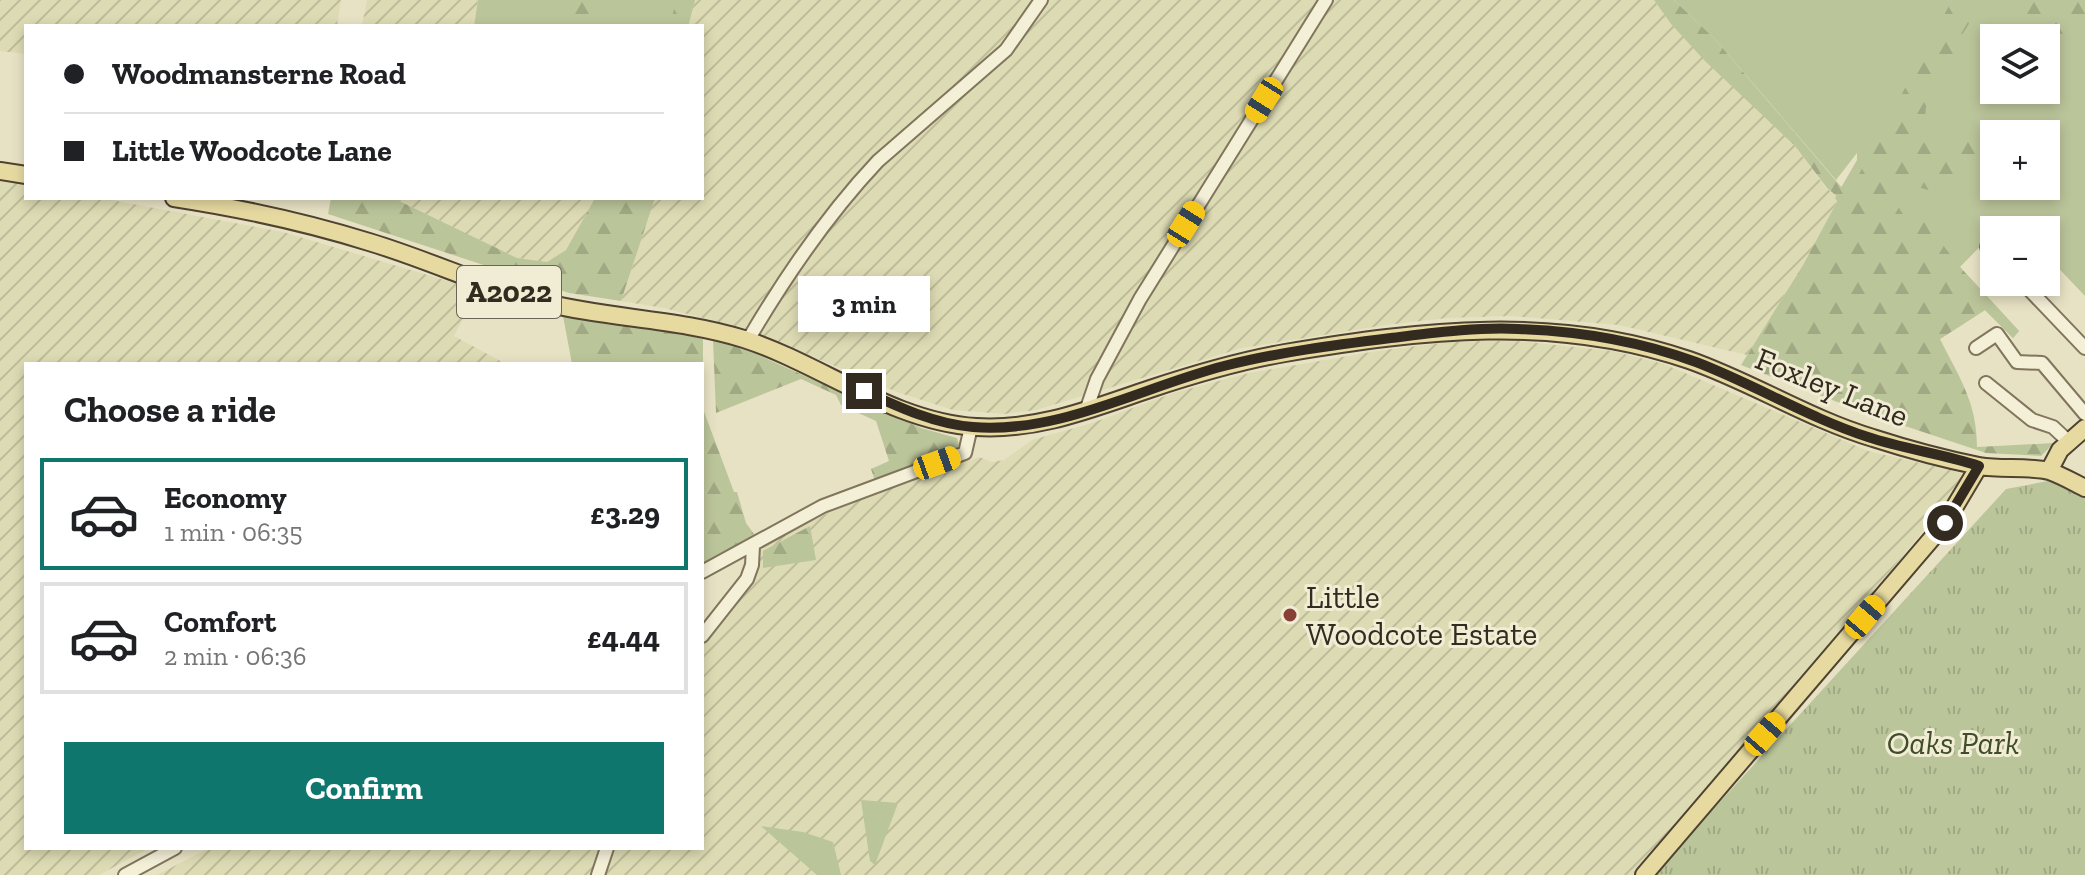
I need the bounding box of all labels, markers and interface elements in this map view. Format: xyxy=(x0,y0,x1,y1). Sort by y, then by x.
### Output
map controls xyxy=(1980,24,2060,296)
button: layers xyxy=(1980,24,2060,104)
text: Woodmansterne Road xyxy=(112,56,406,92)
car xyxy=(1241,73,1287,127)
button: + xyxy=(1980,120,2060,200)
text: Little Woodcote Lane xyxy=(112,133,392,169)
car xyxy=(1163,197,1209,251)
button: − xyxy=(1980,216,2060,296)
road number: A2022 xyxy=(457,266,561,318)
callout: 3 min xyxy=(798,275,930,331)
text: 3 min xyxy=(832,288,896,320)
street label: Foxley Lane xyxy=(1750,339,1914,435)
route end xyxy=(846,373,882,409)
text: Choose a ride xyxy=(64,388,276,431)
car xyxy=(910,444,964,482)
icon: car xyxy=(68,478,140,550)
text: Economy xyxy=(164,480,287,516)
text: £3.29 xyxy=(590,496,660,532)
route start xyxy=(1927,505,1963,541)
text: 1 min · 06:35 xyxy=(164,516,303,548)
place label: Little Woodcote Estate xyxy=(1306,578,1537,653)
car xyxy=(1840,591,1890,643)
icon: car xyxy=(68,602,140,674)
text: Comfort xyxy=(164,604,276,640)
marker: Little Woodcote Estate xyxy=(1281,606,1299,624)
text: £4.44 xyxy=(587,620,660,656)
text: 2 min · 06:36 xyxy=(164,640,307,672)
car xyxy=(1740,708,1790,760)
park label: Oaks Park xyxy=(1887,724,2019,762)
button: Confirm xyxy=(64,742,664,834)

